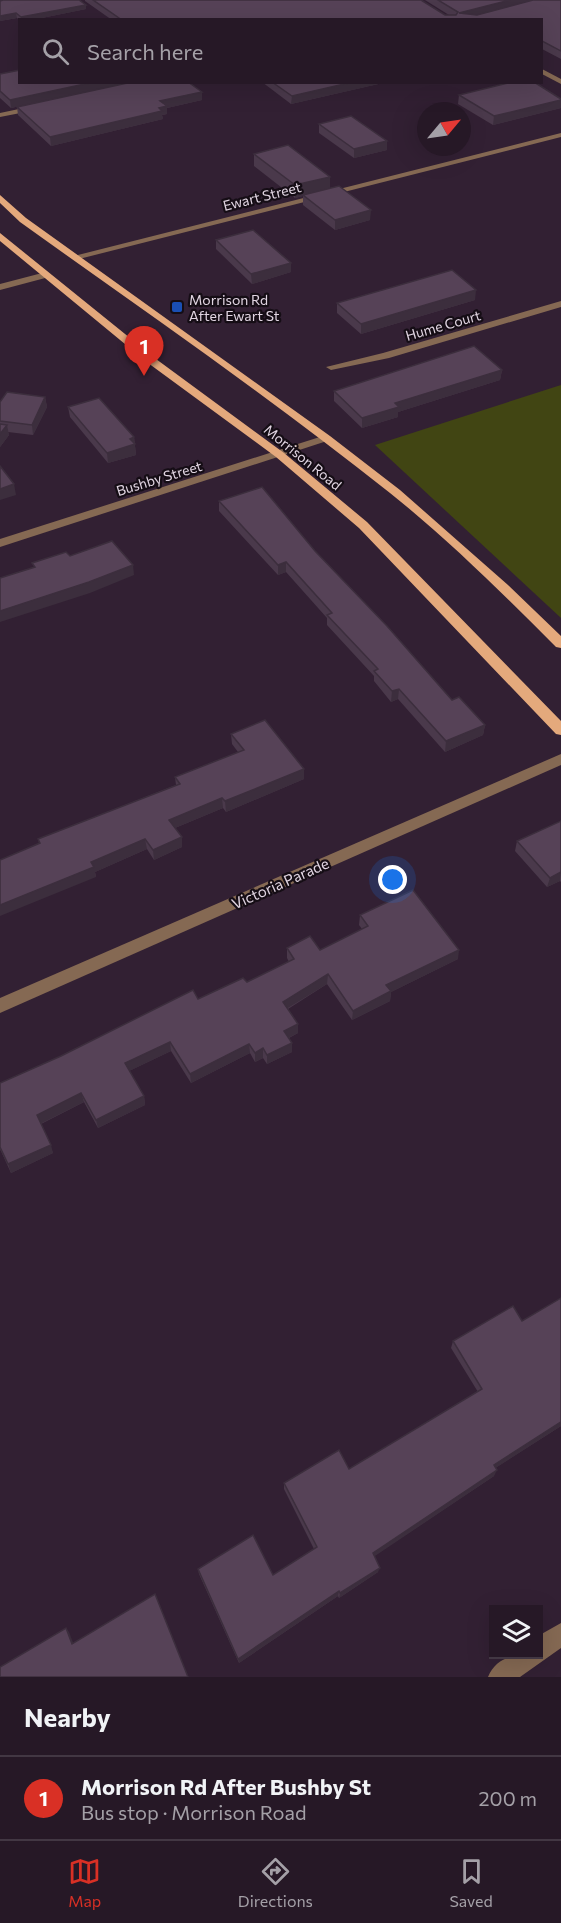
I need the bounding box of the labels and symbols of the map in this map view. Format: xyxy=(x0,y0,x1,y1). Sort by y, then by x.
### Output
north arrow xyxy=(417,102,471,156)
street label: Ewart Street xyxy=(221,178,303,214)
place label: Morrison Rd After Ewart St xyxy=(189,291,280,324)
marker: Morrison Rd After Ewart St xyxy=(170,300,184,314)
street label: Hume Court xyxy=(403,306,483,344)
pin: 1 xyxy=(124,326,164,376)
street label: Morrison Road xyxy=(261,421,345,493)
street label: Bushby Street xyxy=(114,457,204,499)
street label: Victoria Parade xyxy=(229,853,332,913)
your location xyxy=(378,865,407,894)

